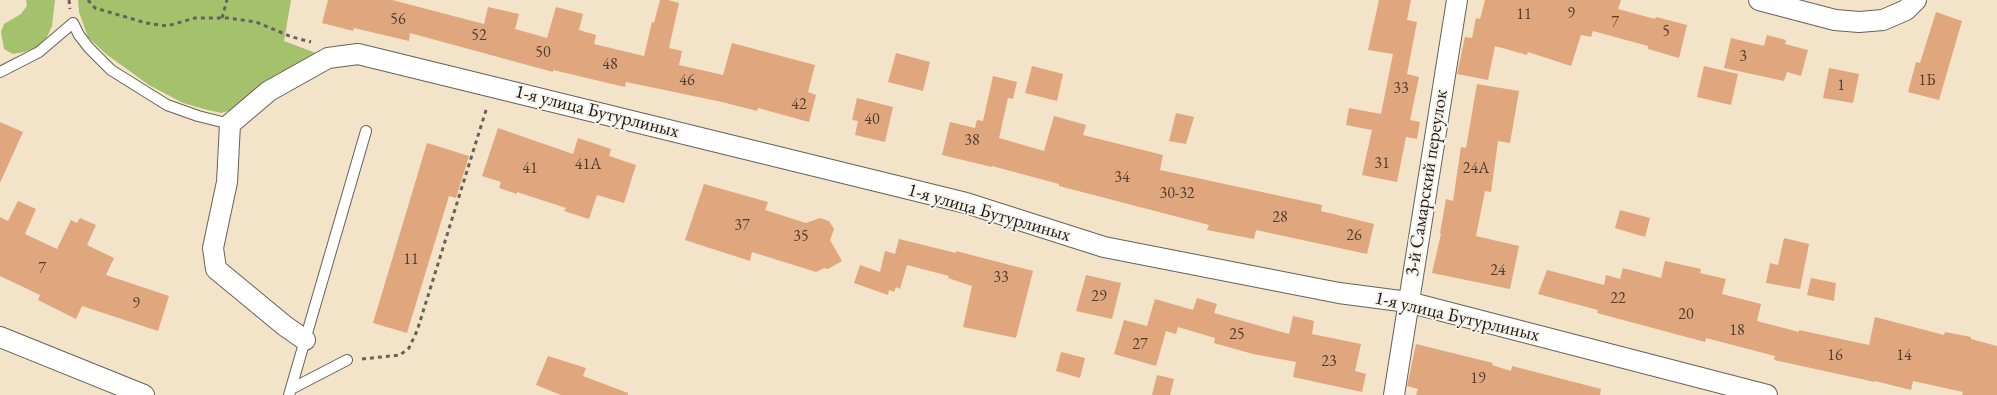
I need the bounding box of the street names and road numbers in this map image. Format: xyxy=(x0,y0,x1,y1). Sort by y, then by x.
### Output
street label: 1-я улица Бутурлиных xyxy=(512,81,682,143)
street label: 3-й Самарский переулок xyxy=(1401,88,1453,278)
street label: 1-я улица Бутурлиных xyxy=(905,179,1073,247)
street label: 1-я улица Бутурлиных xyxy=(1372,287,1542,347)

